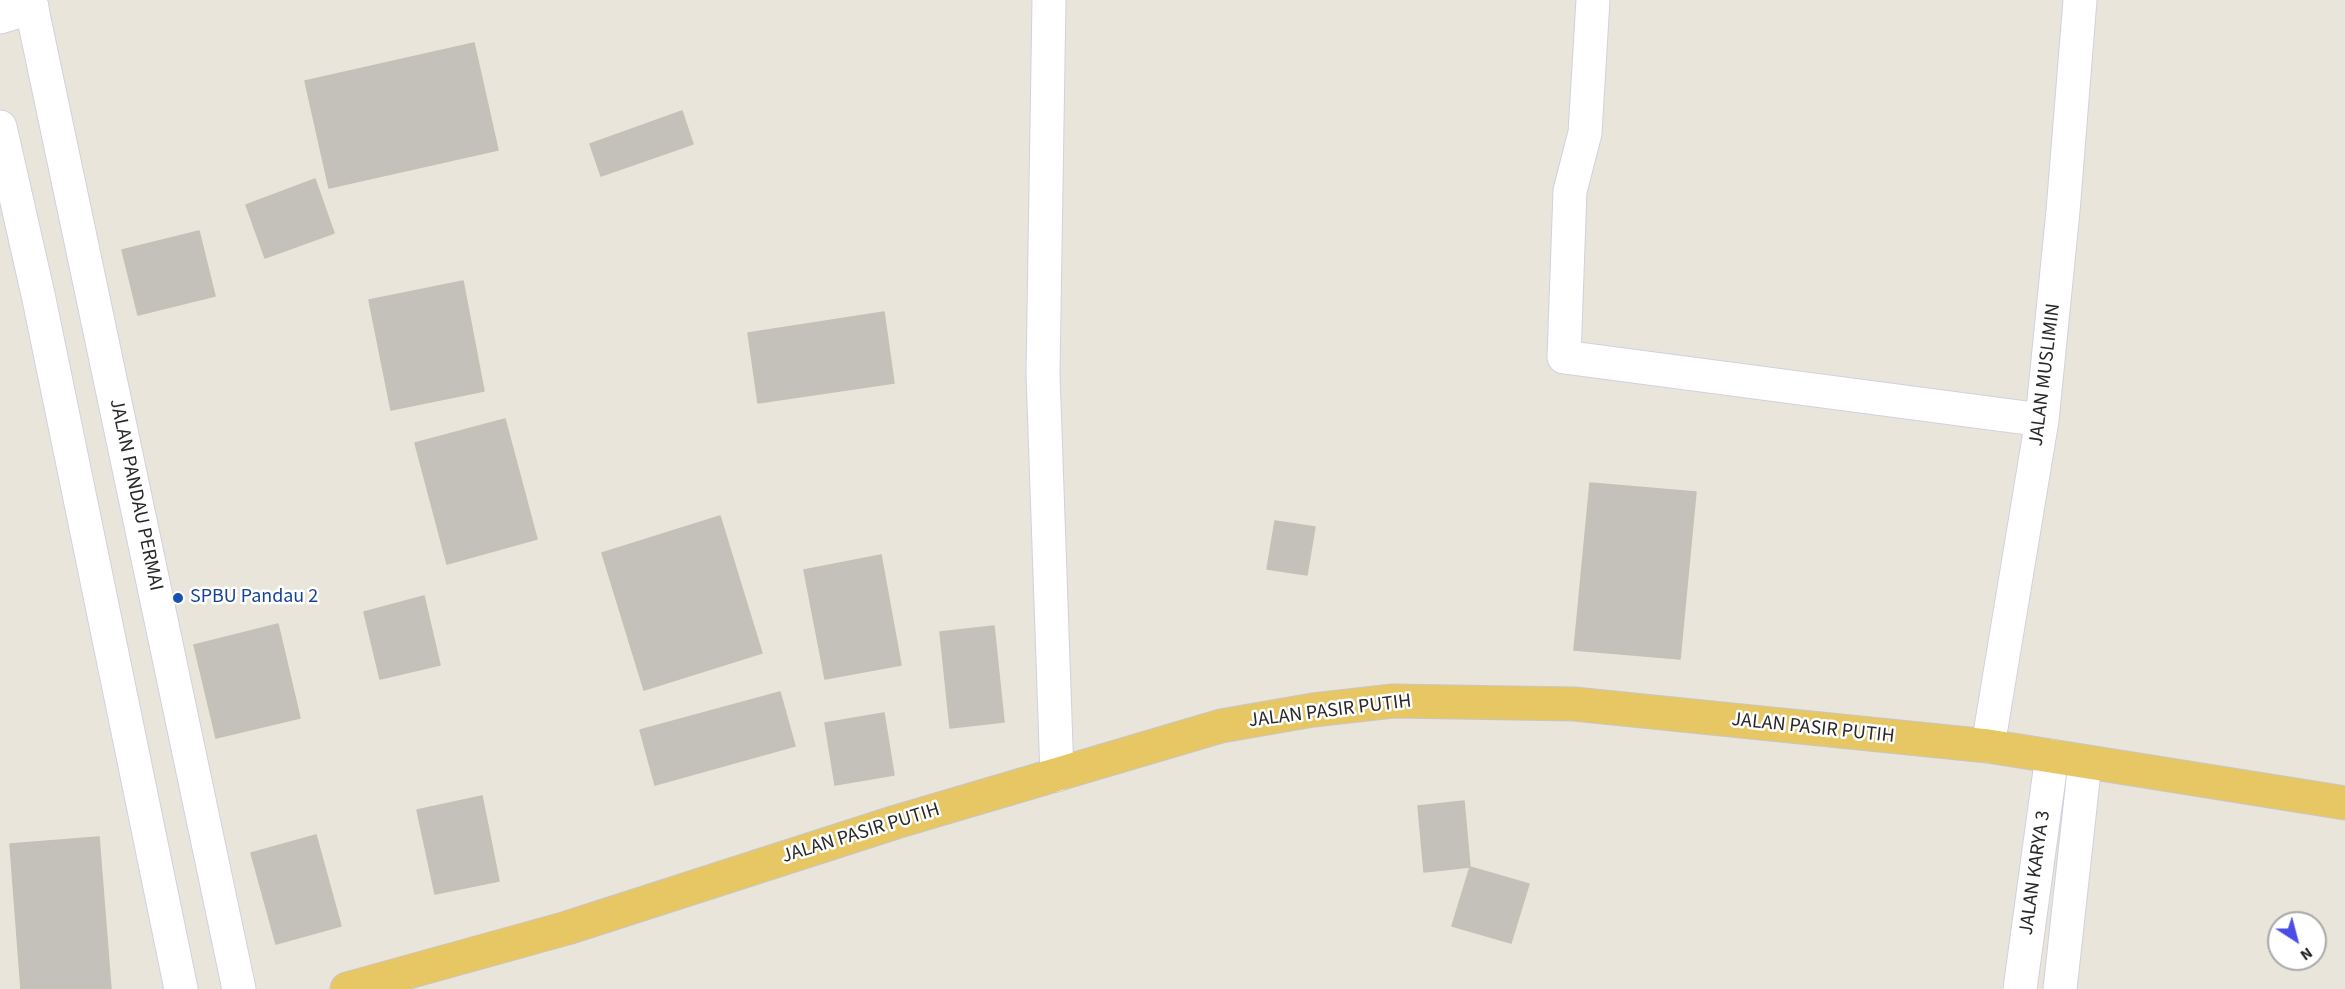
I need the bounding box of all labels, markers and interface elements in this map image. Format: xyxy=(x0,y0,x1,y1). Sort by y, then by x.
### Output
street label: JALAN MUSLIMIN xyxy=(2025,302,2067,448)
street label: JALAN PANDAU PERMAI xyxy=(103,397,167,593)
place label: SPBU Pandau 2 xyxy=(190,586,318,610)
marker: SPBU Pandau 2 xyxy=(171,591,185,605)
street label: JALAN PASIR PUTIH xyxy=(1247,690,1413,734)
street label: JALAN PASIR PUTIH xyxy=(1730,709,1896,749)
street label: JALAN PASIR PUTIH xyxy=(779,799,943,869)
street label: JALAN KARYA 3 xyxy=(2015,809,2057,937)
north arrow xyxy=(2267,911,2327,971)
text: N xyxy=(2296,942,2317,966)

